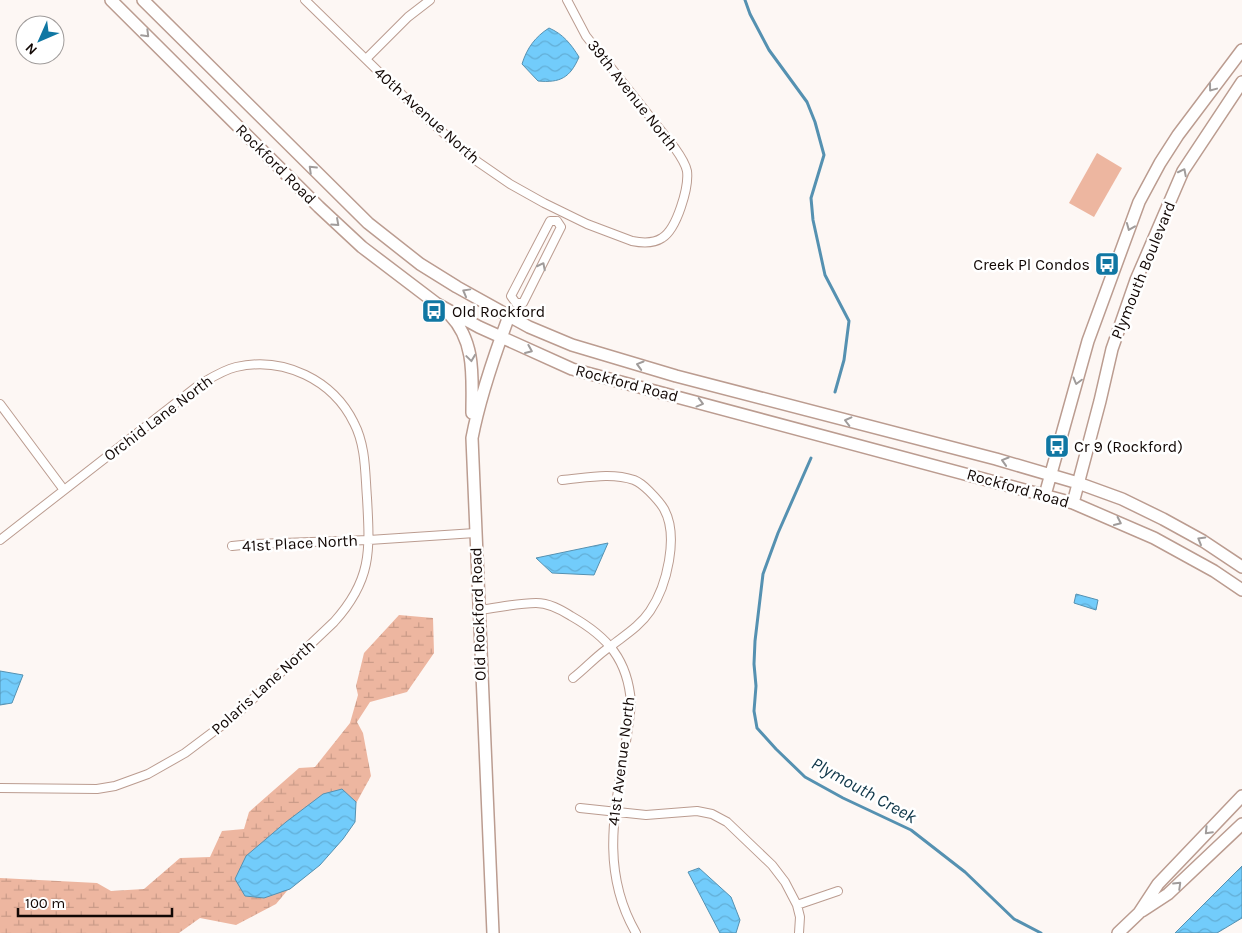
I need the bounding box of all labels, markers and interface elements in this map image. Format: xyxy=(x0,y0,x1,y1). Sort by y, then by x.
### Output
north arrow xyxy=(15,15,65,65)
one-way arrow xyxy=(140,29,149,38)
street label: 39th Avenue North xyxy=(584,36,682,154)
text: N xyxy=(22,39,41,58)
street label: 40th Avenue North xyxy=(370,63,484,167)
one-way arrow xyxy=(1210,82,1218,91)
street label: Rockford Road xyxy=(232,120,320,208)
one-way arrow xyxy=(309,166,318,175)
one-way arrow xyxy=(1177,169,1187,178)
street label: Plymouth Boulevard xyxy=(1107,198,1179,342)
one-way arrow xyxy=(330,217,339,226)
one-way arrow xyxy=(1125,222,1136,231)
bus stop icon: Creek Pl Condos xyxy=(1094,251,1120,277)
place label: Creek Pl Condos xyxy=(973,255,1090,274)
one-way arrow xyxy=(536,262,546,271)
one-way arrow xyxy=(462,289,471,299)
bus stop icon: Old Rockford xyxy=(421,298,447,324)
place label: Old Rockford xyxy=(452,302,545,321)
one-way arrow xyxy=(524,344,533,355)
one-way arrow xyxy=(465,354,475,363)
street label: Rockford Road xyxy=(573,360,681,406)
one-way arrow xyxy=(636,361,645,371)
street label: Orchid Lane North xyxy=(100,371,216,465)
one-way arrow xyxy=(1073,376,1083,384)
one-way arrow xyxy=(696,398,704,408)
one-way arrow xyxy=(844,416,852,426)
bus stop icon: Cr 9 (Rockford) xyxy=(1044,433,1070,459)
place label: Cr 9 (Rockford) xyxy=(1074,437,1183,456)
one-way arrow xyxy=(1001,457,1010,467)
street label: Rockford Road xyxy=(965,464,1071,512)
one-way arrow xyxy=(1113,515,1122,526)
street label: 41st Place North xyxy=(242,530,358,556)
one-way arrow xyxy=(1198,536,1207,546)
street label: Old Rockford Road xyxy=(466,547,490,681)
street label: Polaris Lane North xyxy=(207,636,319,738)
street label: 41st Avenue North xyxy=(604,695,638,827)
water label: Plymouth Creek xyxy=(808,752,921,828)
one-way arrow xyxy=(1205,825,1214,834)
one-way arrow xyxy=(1173,882,1182,891)
scale bar xyxy=(18,886,171,918)
text: 100 m xyxy=(25,894,65,912)

